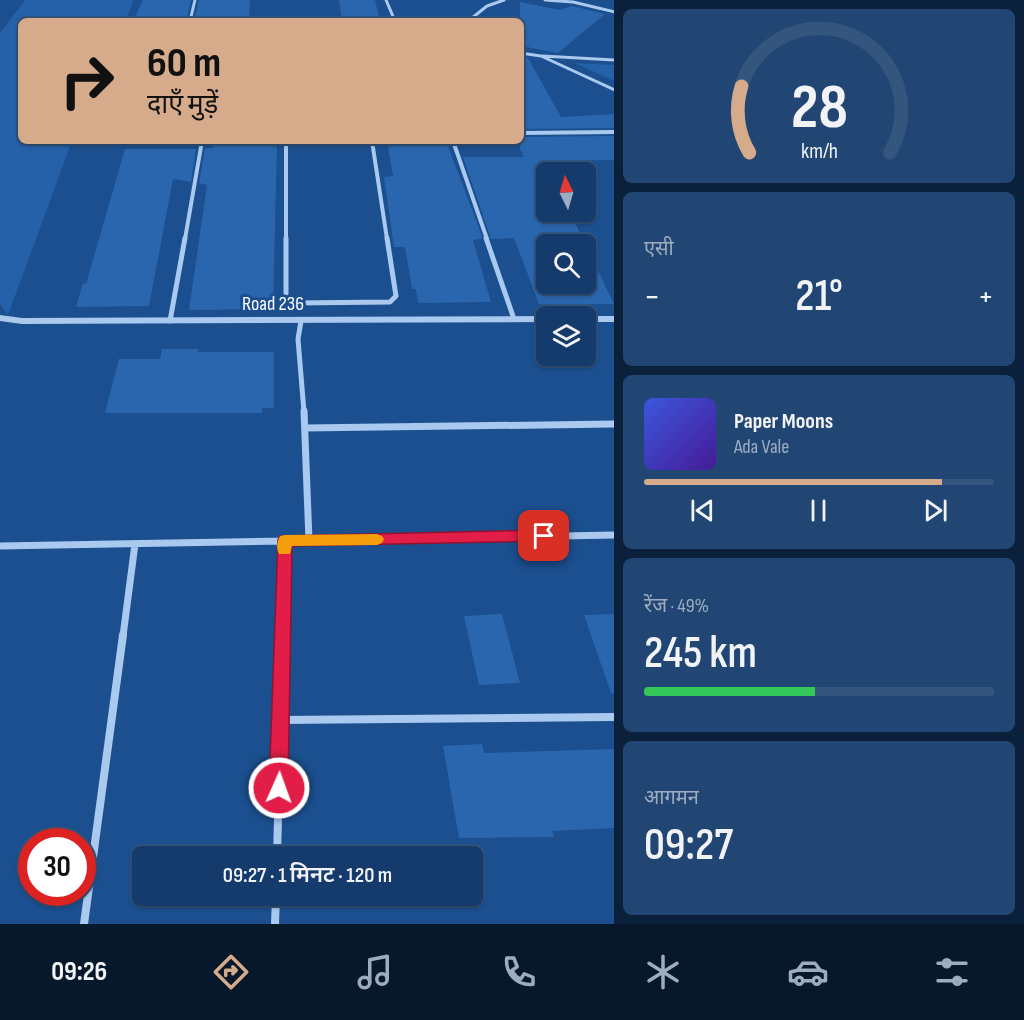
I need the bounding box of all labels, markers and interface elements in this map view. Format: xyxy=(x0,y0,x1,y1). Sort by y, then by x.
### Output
text: 60 m xyxy=(147,38,221,89)
icon: right xyxy=(48,42,126,120)
text: 28 xyxy=(791,71,847,146)
text: दाएँ मुड़ें xyxy=(147,89,218,121)
text: km/h xyxy=(800,139,838,164)
north arrow xyxy=(536,162,596,222)
map controls xyxy=(536,162,596,366)
button: search xyxy=(536,234,596,294)
text: एसी xyxy=(644,237,674,261)
text: 21° xyxy=(795,269,843,324)
text: − xyxy=(644,277,660,317)
text: + xyxy=(978,277,994,317)
street label: Road 236 xyxy=(242,292,304,316)
button: layers xyxy=(536,306,596,366)
text: Paper Moons xyxy=(734,408,833,435)
text: Ada Vale xyxy=(734,435,789,459)
icon: previous xyxy=(686,494,719,527)
icon: pause xyxy=(802,494,835,527)
icon: next xyxy=(919,494,952,527)
pin xyxy=(518,510,569,561)
icon: arrive xyxy=(527,519,560,552)
text: रेंज · 49% xyxy=(644,594,709,618)
text: 245 km xyxy=(644,626,757,681)
position arrow xyxy=(247,756,311,820)
text: आगमन xyxy=(644,786,699,810)
text: 09:27 xyxy=(644,818,733,873)
speed limit sign: 30 xyxy=(18,828,96,906)
text: 09:27 · 1 मिनट · 120 m xyxy=(223,862,392,889)
icon: directions xyxy=(210,951,252,993)
icon: music xyxy=(354,951,396,993)
icon: phone xyxy=(498,951,540,993)
icon: climate xyxy=(642,951,684,993)
icon: car xyxy=(787,951,829,993)
icon: filters xyxy=(931,951,973,993)
text: 09:26 xyxy=(51,956,107,988)

